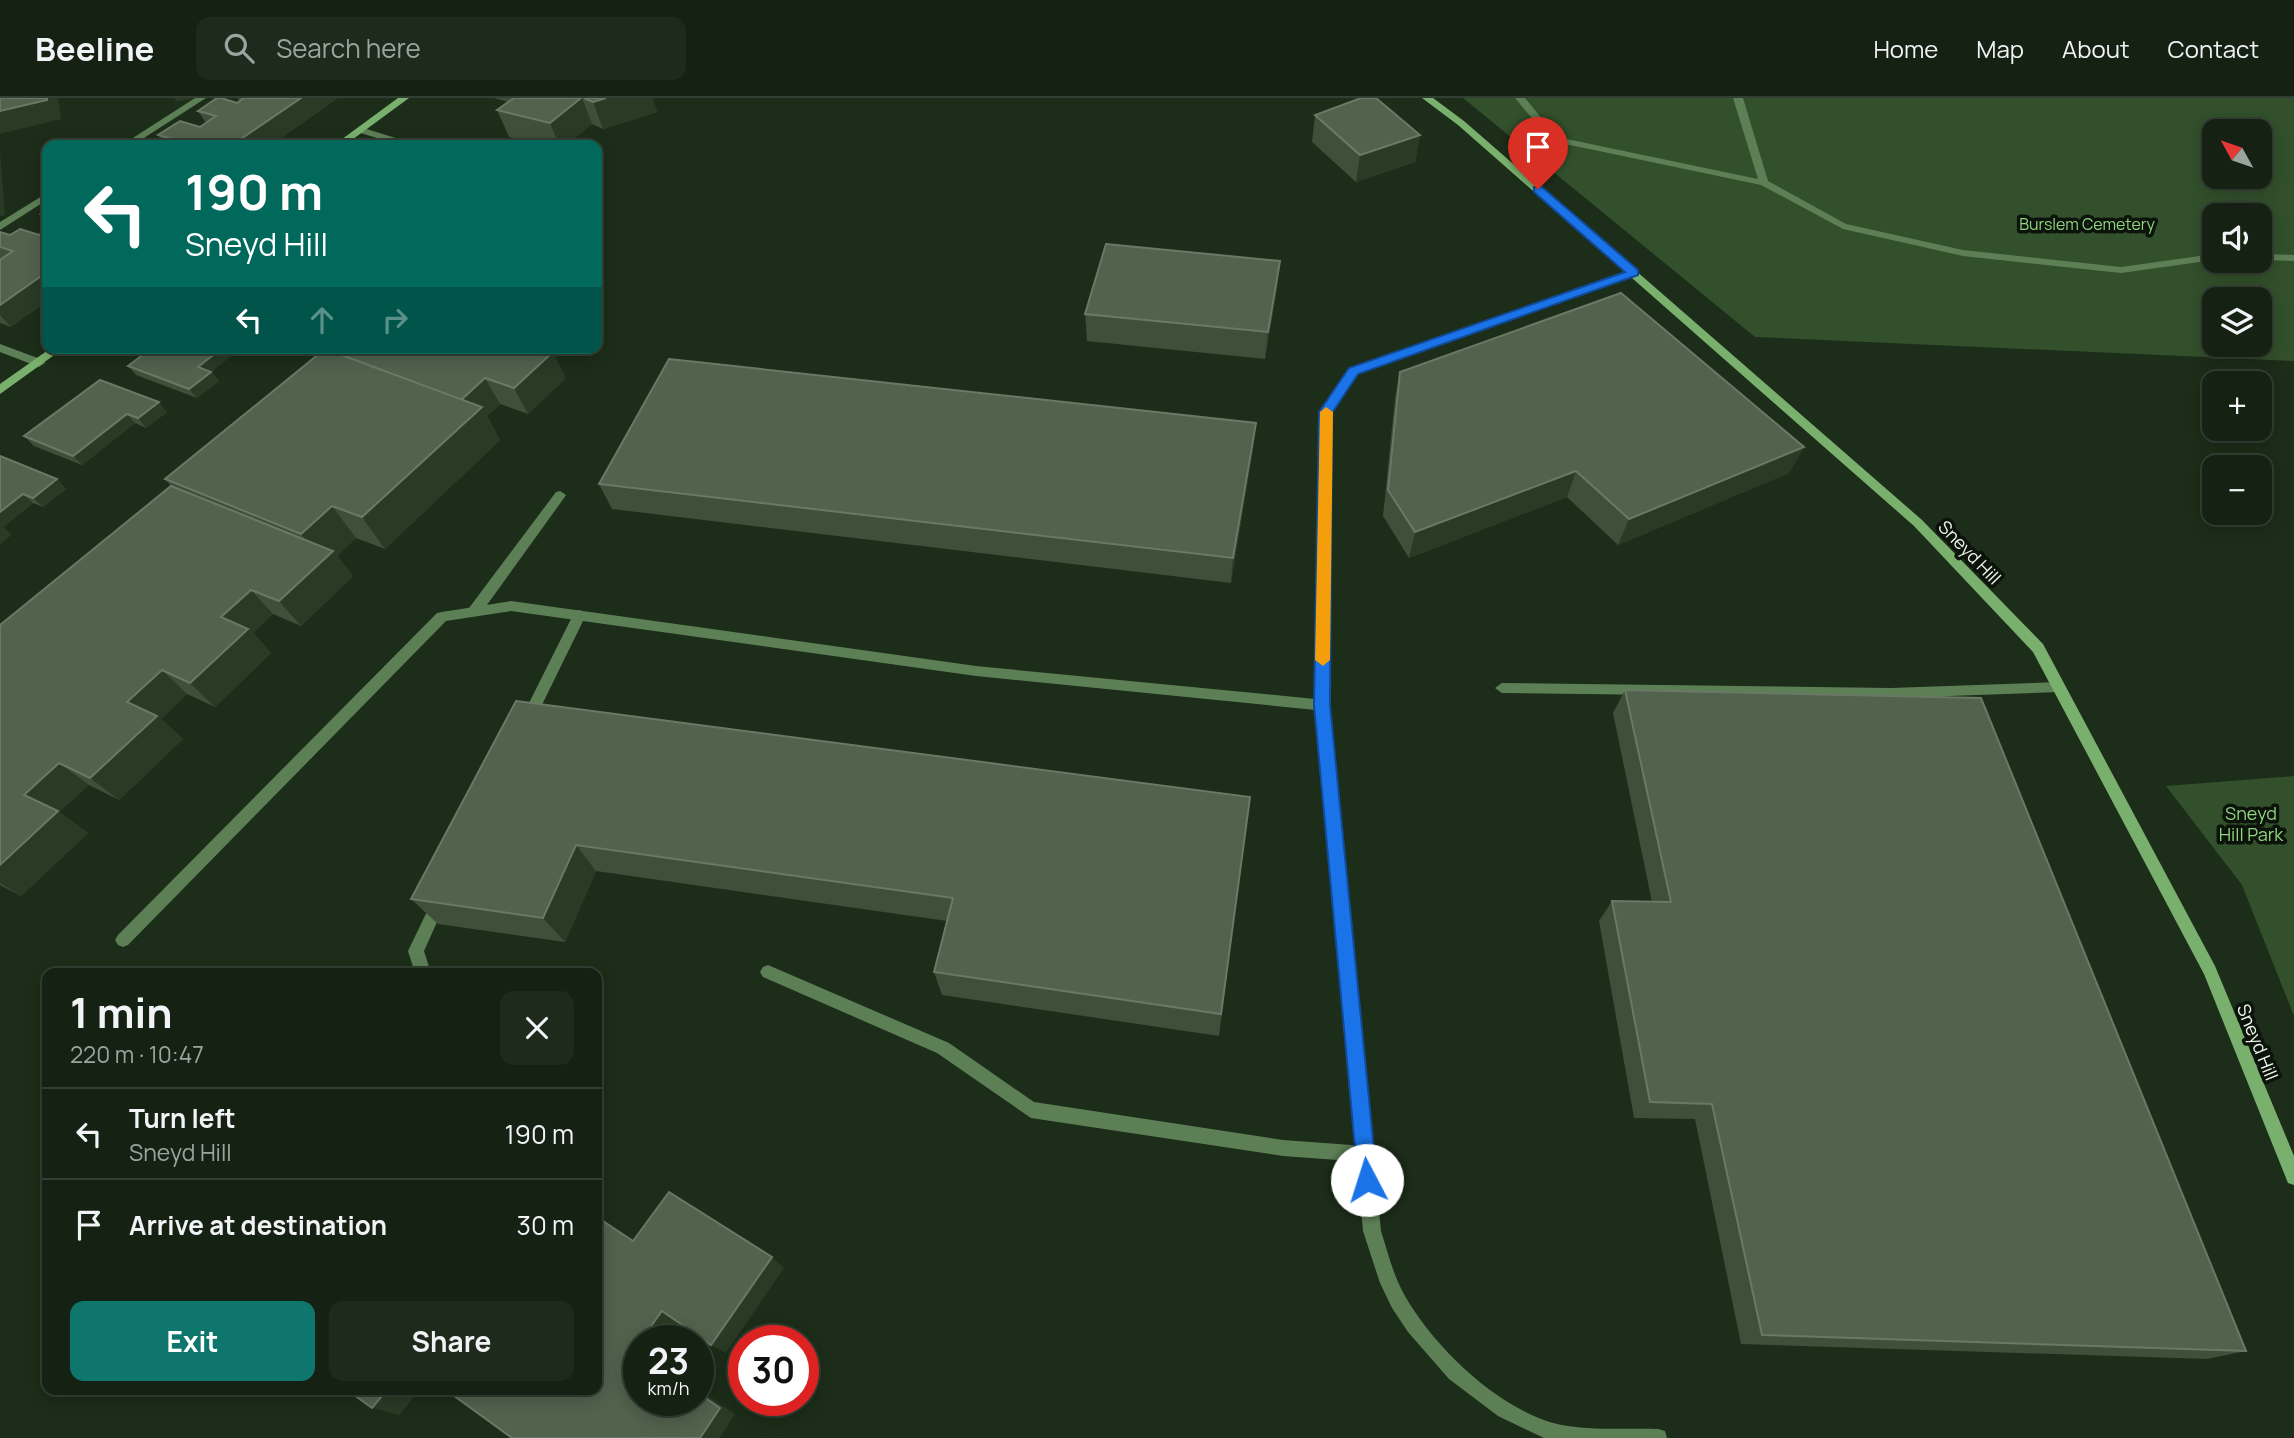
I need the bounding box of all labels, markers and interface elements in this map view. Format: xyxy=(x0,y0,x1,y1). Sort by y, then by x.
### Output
search box xyxy=(196,17,686,80)
text: Beeline xyxy=(35,26,154,71)
icon: search xyxy=(220,29,258,67)
text: Search here xyxy=(276,30,421,66)
text: Home xyxy=(1873,32,1938,65)
text: Map xyxy=(1976,32,2024,65)
text: About xyxy=(2062,32,2130,65)
text: Contact xyxy=(2168,32,2259,65)
pin xyxy=(1508,117,1568,189)
north arrow xyxy=(2202,119,2272,189)
map controls xyxy=(2202,119,2272,525)
icon: arrive xyxy=(1519,128,1557,166)
text: 190 m xyxy=(185,158,323,225)
icon: left xyxy=(70,168,161,259)
button: sound xyxy=(2202,203,2272,273)
park label: Burslem Cemetery xyxy=(2019,213,2155,235)
text: Sneyd Hill xyxy=(185,222,328,266)
button: layers xyxy=(2202,287,2272,357)
icon: left xyxy=(230,301,268,339)
icon: ahead xyxy=(303,301,341,339)
icon: right xyxy=(376,301,414,339)
button: + xyxy=(2202,371,2272,441)
button: − xyxy=(2202,455,2272,525)
street label: Sneyd Hill xyxy=(1933,515,2007,589)
park label: Sneyd Hill Park xyxy=(2219,801,2284,846)
text: 1 min xyxy=(70,983,173,1041)
button: close xyxy=(500,991,574,1065)
street label: Sneyd Hill xyxy=(2232,1000,2284,1084)
text: 220 m · 10:47 xyxy=(70,1038,204,1070)
text: Turn left xyxy=(129,1100,236,1136)
icon: left xyxy=(70,1115,108,1153)
text: 190 m xyxy=(505,1116,574,1152)
text: Sneyd Hill xyxy=(129,1136,232,1168)
position arrow xyxy=(1330,1143,1404,1217)
icon: arrive xyxy=(70,1206,108,1244)
text: Arrive at destination xyxy=(129,1207,387,1243)
text: 30 m xyxy=(517,1207,574,1243)
button: Exit xyxy=(70,1301,315,1381)
button: Share xyxy=(329,1301,574,1381)
speed limit sign: 30 xyxy=(728,1325,819,1416)
text: 23 xyxy=(648,1337,689,1385)
text: km/h xyxy=(648,1376,689,1400)

